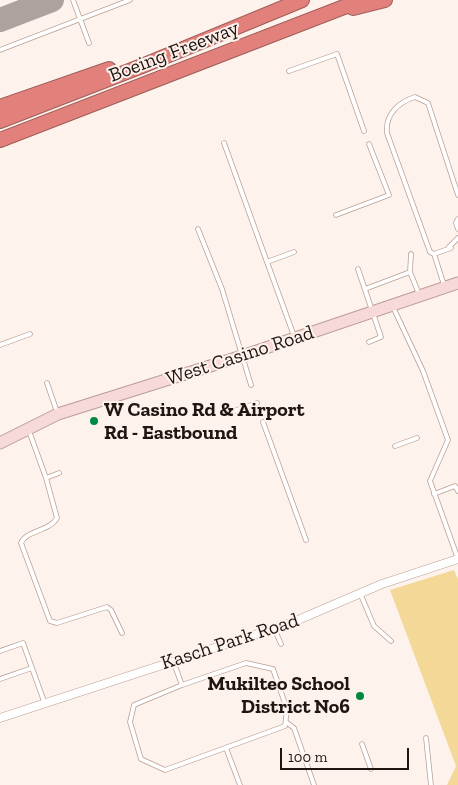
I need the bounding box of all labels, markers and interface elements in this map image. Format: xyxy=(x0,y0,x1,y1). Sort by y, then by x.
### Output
street label: Boeing Freeway xyxy=(106,16,242,88)
street label: West Casino Road xyxy=(163,321,317,391)
place label: W Casino Rd & Airport Rd - Eastbound xyxy=(104,398,305,445)
marker: W Casino Rd & Airport Rd - Eastbound xyxy=(88,415,100,427)
street label: Kasch Park Road xyxy=(158,608,302,676)
place label: Mukilteo School District No6 xyxy=(207,672,350,719)
marker: Mukilteo School District No6 xyxy=(354,690,366,702)
scale bar xyxy=(283,738,412,770)
text: 100 m xyxy=(288,748,327,766)

